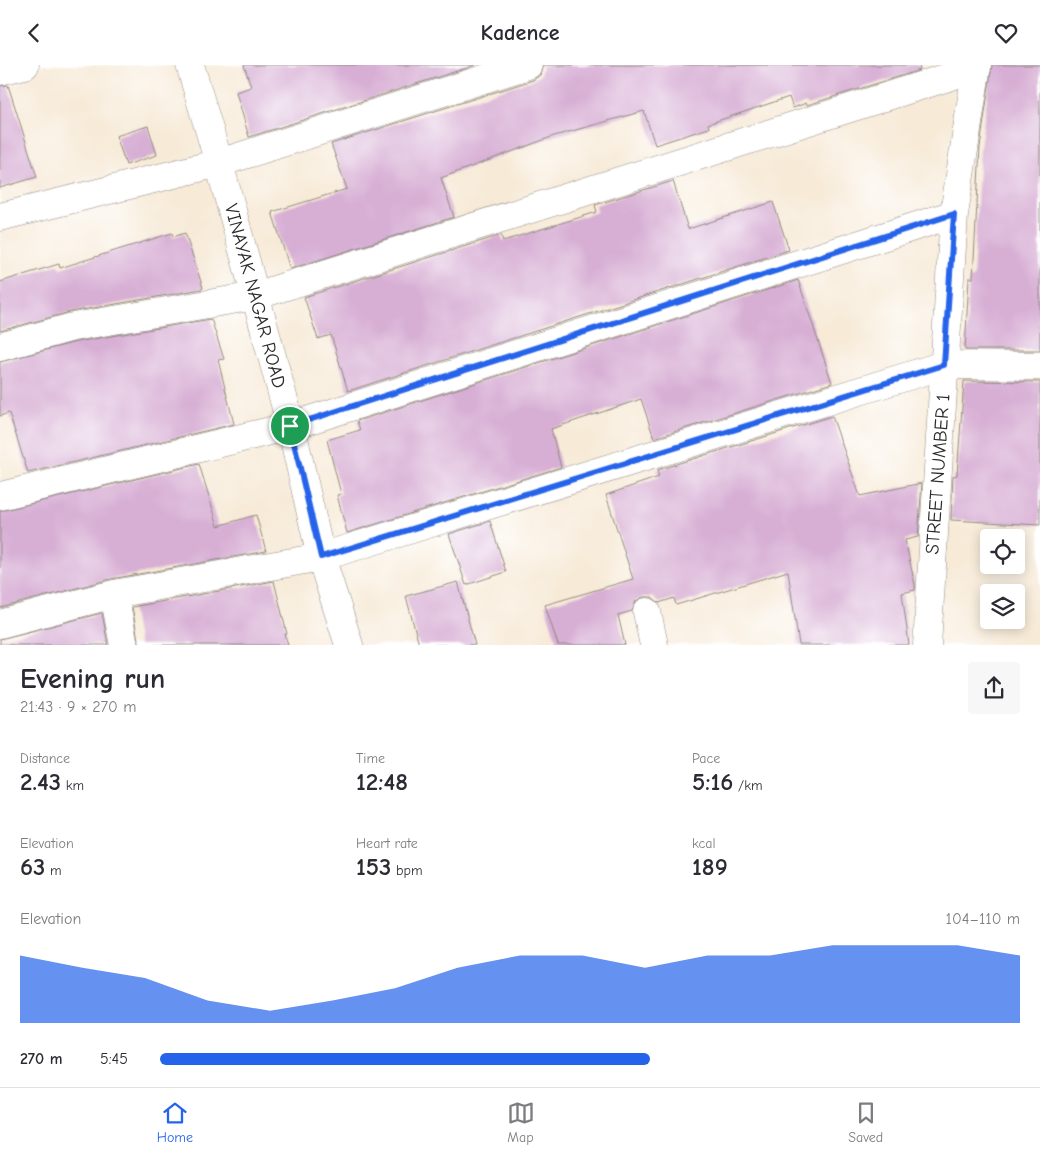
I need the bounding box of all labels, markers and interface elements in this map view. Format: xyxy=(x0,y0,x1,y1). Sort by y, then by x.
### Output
icon: back xyxy=(20,19,48,47)
icon: heart xyxy=(992,19,1020,47)
text: Kadence xyxy=(481,20,559,46)
street label: VINAYAK NAGAR ROAD xyxy=(220,201,290,391)
street label: STREET NUMBER 1 xyxy=(921,393,955,555)
pin xyxy=(269,405,311,447)
icon: arrive xyxy=(276,412,304,440)
map controls xyxy=(980,529,1025,629)
button: locate xyxy=(980,529,1025,574)
button: layers xyxy=(980,584,1025,629)
button: share xyxy=(968,662,1020,714)
text: Evening run xyxy=(20,663,165,695)
text: 21:43 · 9 × 270 m xyxy=(20,698,136,716)
text: Distance xyxy=(20,750,70,767)
text: Time xyxy=(356,750,385,767)
text: Pace xyxy=(692,750,720,767)
text: 2.43 xyxy=(20,767,61,796)
text: 12:48 xyxy=(356,767,408,796)
text: 5:16 xyxy=(692,767,733,796)
text: km xyxy=(61,777,84,794)
text: /km xyxy=(733,777,763,794)
text: Elevation xyxy=(20,835,74,852)
text: Heart rate xyxy=(356,835,418,852)
text: kcal xyxy=(692,835,716,852)
text: 63 xyxy=(20,852,45,881)
text: 153 xyxy=(356,852,391,881)
text: 189 xyxy=(692,852,728,881)
text: m xyxy=(45,862,62,879)
text: bpm xyxy=(391,862,423,879)
text: Elevation xyxy=(20,910,81,928)
text: 104–110 m xyxy=(946,910,1020,928)
text: 270 m xyxy=(20,1050,63,1068)
text: 5:45 xyxy=(100,1050,128,1068)
tab: Home xyxy=(157,1099,193,1146)
tab: Map xyxy=(507,1099,535,1146)
tab: Saved xyxy=(848,1099,883,1146)

